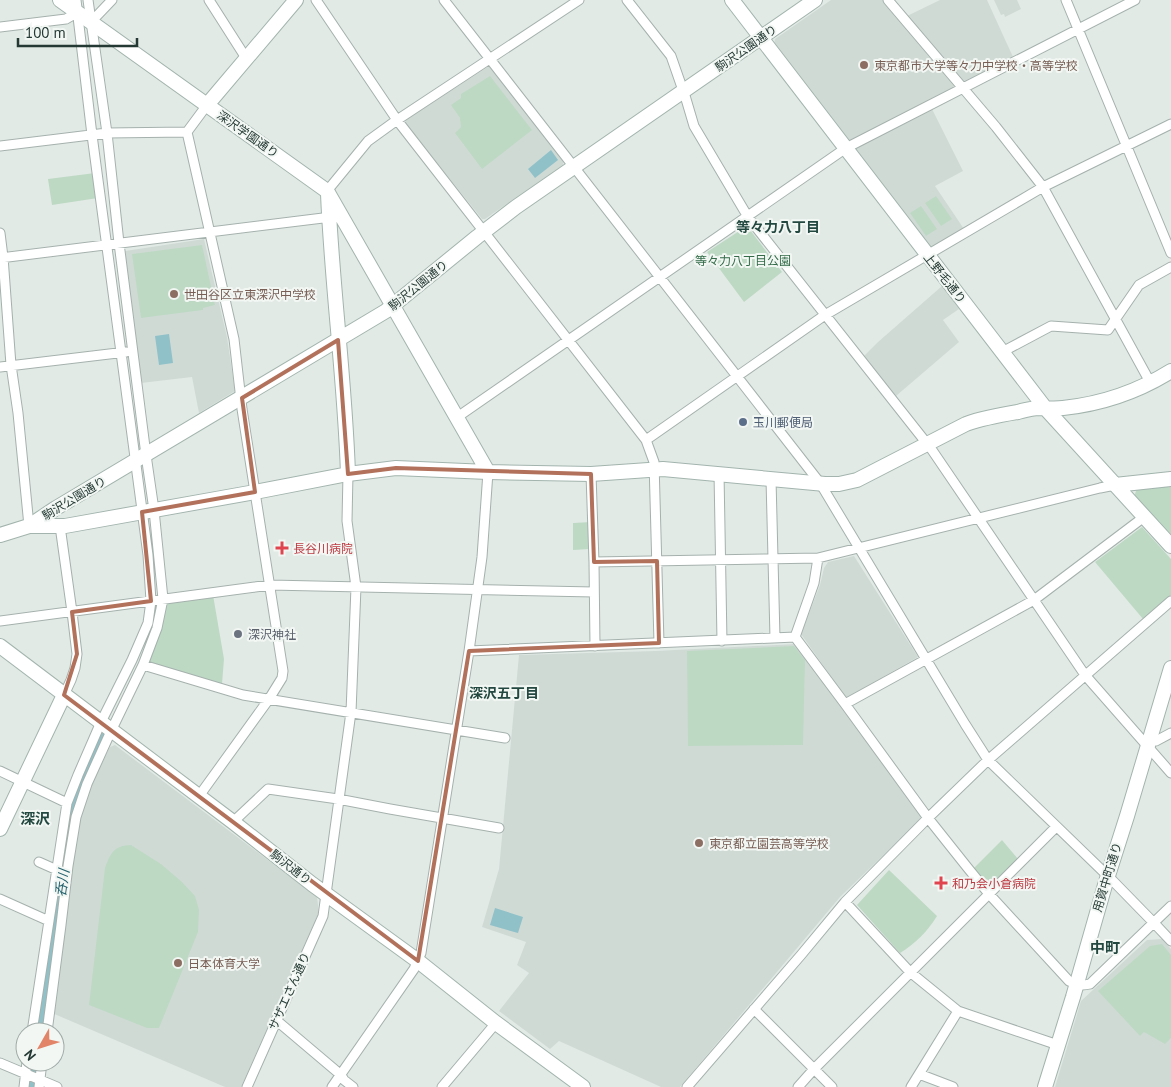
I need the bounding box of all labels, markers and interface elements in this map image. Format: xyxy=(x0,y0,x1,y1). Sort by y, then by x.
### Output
scale bar xyxy=(18,15,136,47)
street label: 駒沢公園通り xyxy=(712,21,780,75)
text: 100 m xyxy=(25,23,66,42)
place label: 東京都市大学等々力中学校・高等学校 xyxy=(874,58,1078,73)
marker: 東京都市大学等々力中学校・高等学校 xyxy=(858,59,870,71)
street label: 深沢学園通り xyxy=(214,107,282,161)
district label: 等々力八丁目 xyxy=(736,218,820,236)
street label: 上野毛通り xyxy=(921,250,969,306)
park label: 等々力八丁目公園 xyxy=(695,253,791,268)
street label: 駒沢公園通り xyxy=(385,257,451,313)
place label: 世田谷区立東深沢中学校 xyxy=(184,287,316,302)
marker: 世田谷区立東深沢中学校 xyxy=(168,288,180,300)
place label: 玉川郵便局 xyxy=(753,415,813,430)
marker: 玉川郵便局 xyxy=(737,416,749,428)
street label: 駒沢公園通り xyxy=(39,473,109,523)
marker: 長谷川病院 xyxy=(275,541,289,555)
place label: 長谷川病院 xyxy=(293,541,353,556)
place label: 深沢神社 xyxy=(248,627,296,642)
marker: 深沢神社 xyxy=(232,628,244,640)
district label: 深沢五丁目 xyxy=(469,684,539,702)
district label: 深沢 xyxy=(20,809,50,828)
place label: 東京都立園芸高等学校 xyxy=(709,836,829,851)
marker: 東京都立園芸高等学校 xyxy=(693,837,705,849)
street label: 用賀中町通り xyxy=(1089,840,1125,914)
street label: 駒沢通り xyxy=(267,846,315,888)
water label: 呑川 xyxy=(51,866,73,898)
marker: 和乃会小倉病院 xyxy=(934,876,948,890)
place label: 和乃会小倉病院 xyxy=(952,876,1036,891)
district label: 中町 xyxy=(1090,938,1120,957)
street label: サザエさん通り xyxy=(265,950,313,1032)
place label: 日本体育大学 xyxy=(188,956,260,971)
marker: 日本体育大学 xyxy=(172,957,184,969)
north arrow xyxy=(15,1022,65,1072)
text: N xyxy=(20,1046,40,1064)

